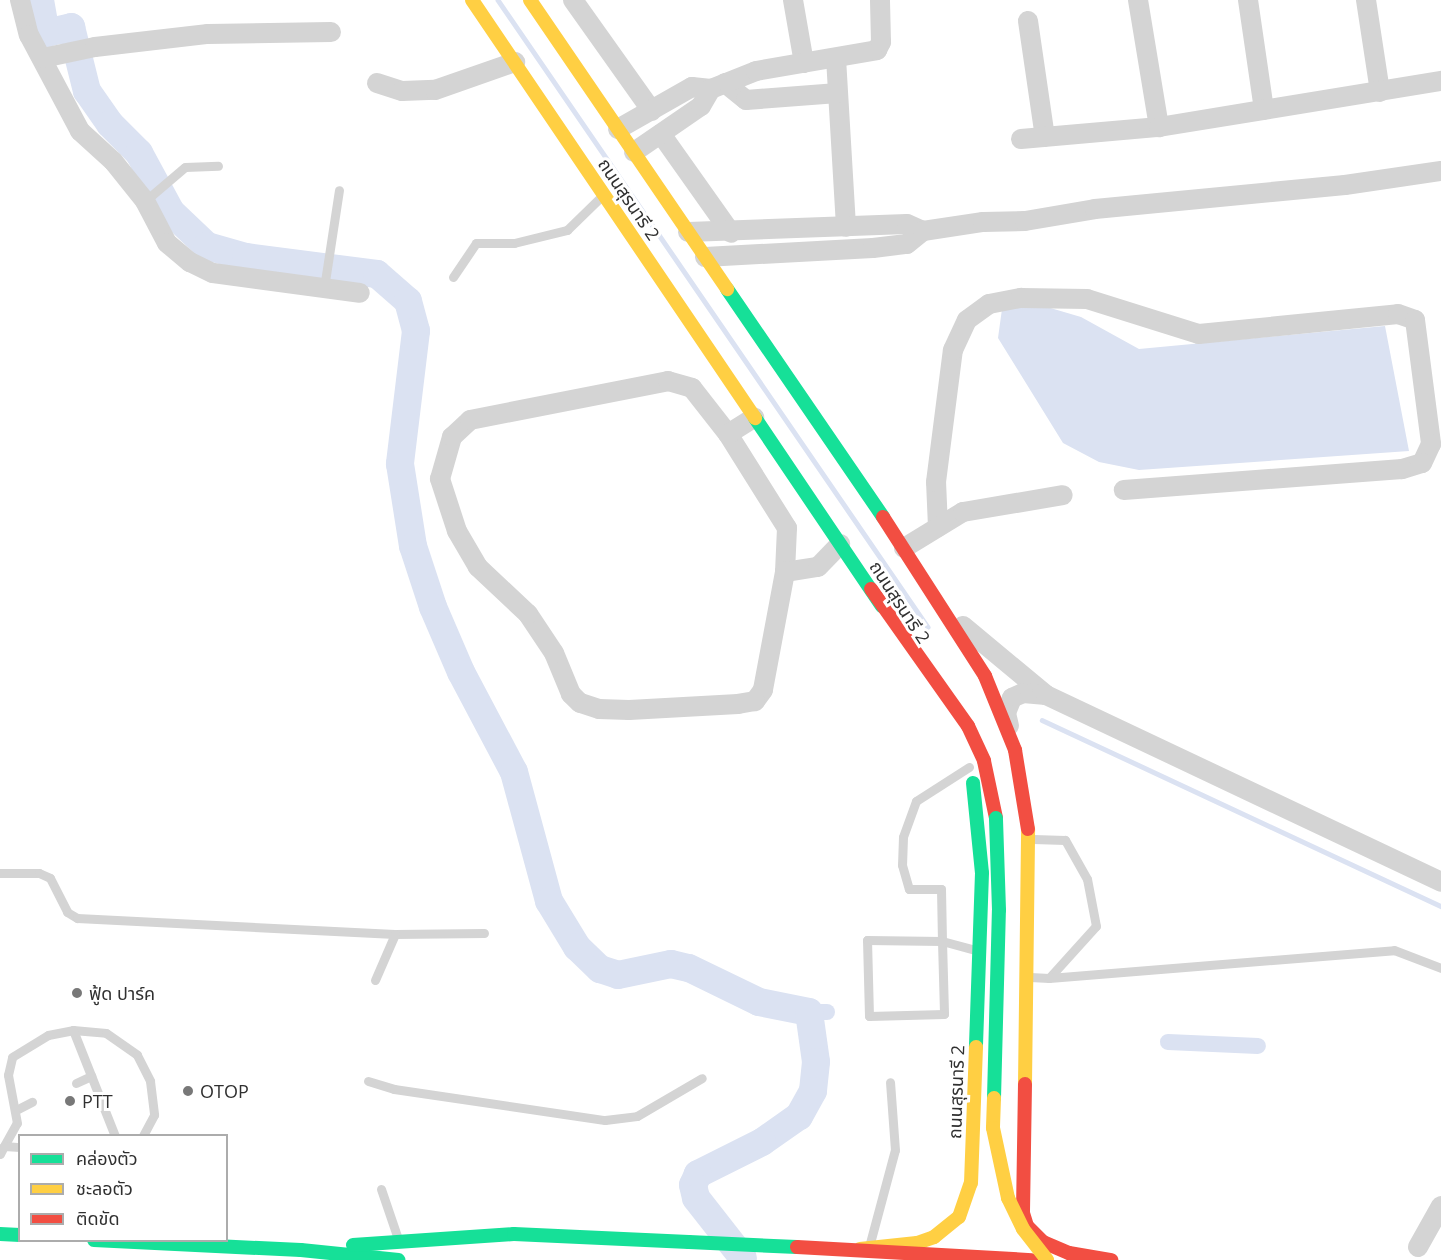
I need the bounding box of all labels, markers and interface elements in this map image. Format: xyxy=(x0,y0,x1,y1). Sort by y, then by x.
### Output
street label: ถนนสุรนารี 2 xyxy=(594,154,664,244)
street label: ถนนสุรนารี 2 xyxy=(865,557,935,647)
place label: ฟู้ด ปาร์ค xyxy=(89,982,155,1004)
marker: ฟู้ด ปาร์ค xyxy=(70,986,84,1000)
street label: ถนนสุรนารี 2 xyxy=(944,1045,968,1139)
place label: OTOP xyxy=(200,1080,249,1102)
marker: OTOP xyxy=(181,1084,195,1098)
place label: PTT xyxy=(82,1090,113,1112)
marker: PTT xyxy=(63,1094,77,1108)
legend xyxy=(18,1134,228,1242)
text: คล่องตัว xyxy=(76,1146,138,1170)
text: ชะลอตัว xyxy=(76,1176,133,1200)
text: ติดขัด xyxy=(76,1206,119,1230)

